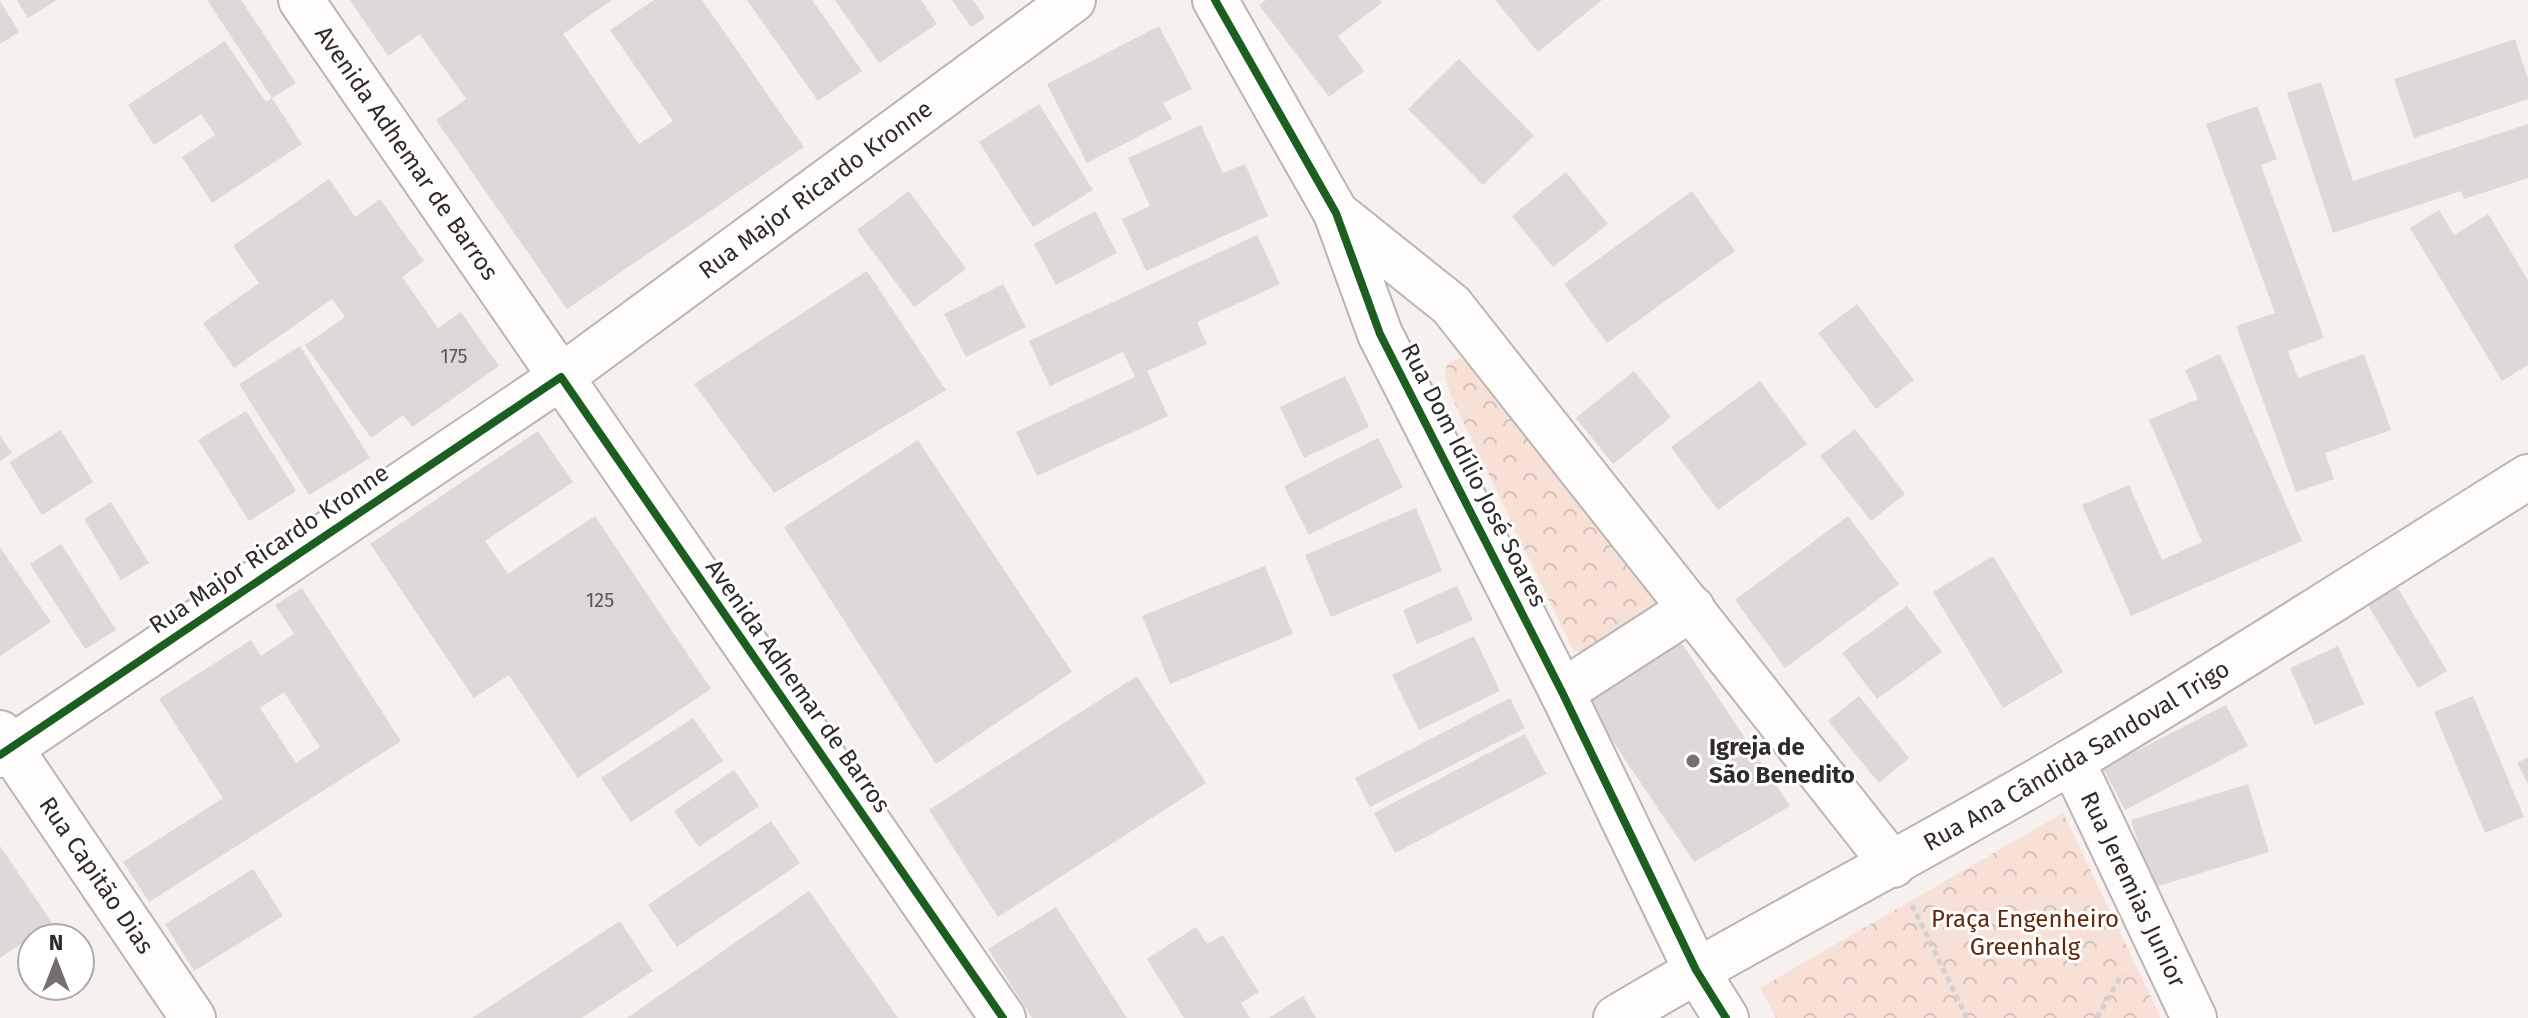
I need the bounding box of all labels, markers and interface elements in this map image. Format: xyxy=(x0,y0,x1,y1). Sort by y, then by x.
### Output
street label: Avenida Adhemar de Barros xyxy=(309,21,504,286)
street label: Rua Major Ricardo Kronne xyxy=(693,95,938,285)
street label: Rua Dom Idílio José Soares xyxy=(1395,339,1553,611)
house number: 175 xyxy=(440,344,468,368)
street label: Rua Major Ricardo Kronne xyxy=(144,458,394,640)
street label: Avenida Adhemar de Barros xyxy=(700,554,896,818)
house number: 125 xyxy=(586,588,614,612)
street label: Rua Ana Cândida Sandoval Trigo xyxy=(1919,654,2235,857)
place label: Igreja de São Benedito xyxy=(1709,733,1855,789)
marker: Igreja de São Benedito xyxy=(1684,752,1702,770)
street label: Rua Jeremias Junior xyxy=(2075,787,2192,992)
street label: Rua Capitão Dias xyxy=(33,792,159,959)
park label: Praça Engenheiro Greenhalg xyxy=(1931,905,2119,961)
north arrow xyxy=(16,922,96,1002)
text: N xyxy=(49,929,63,956)

